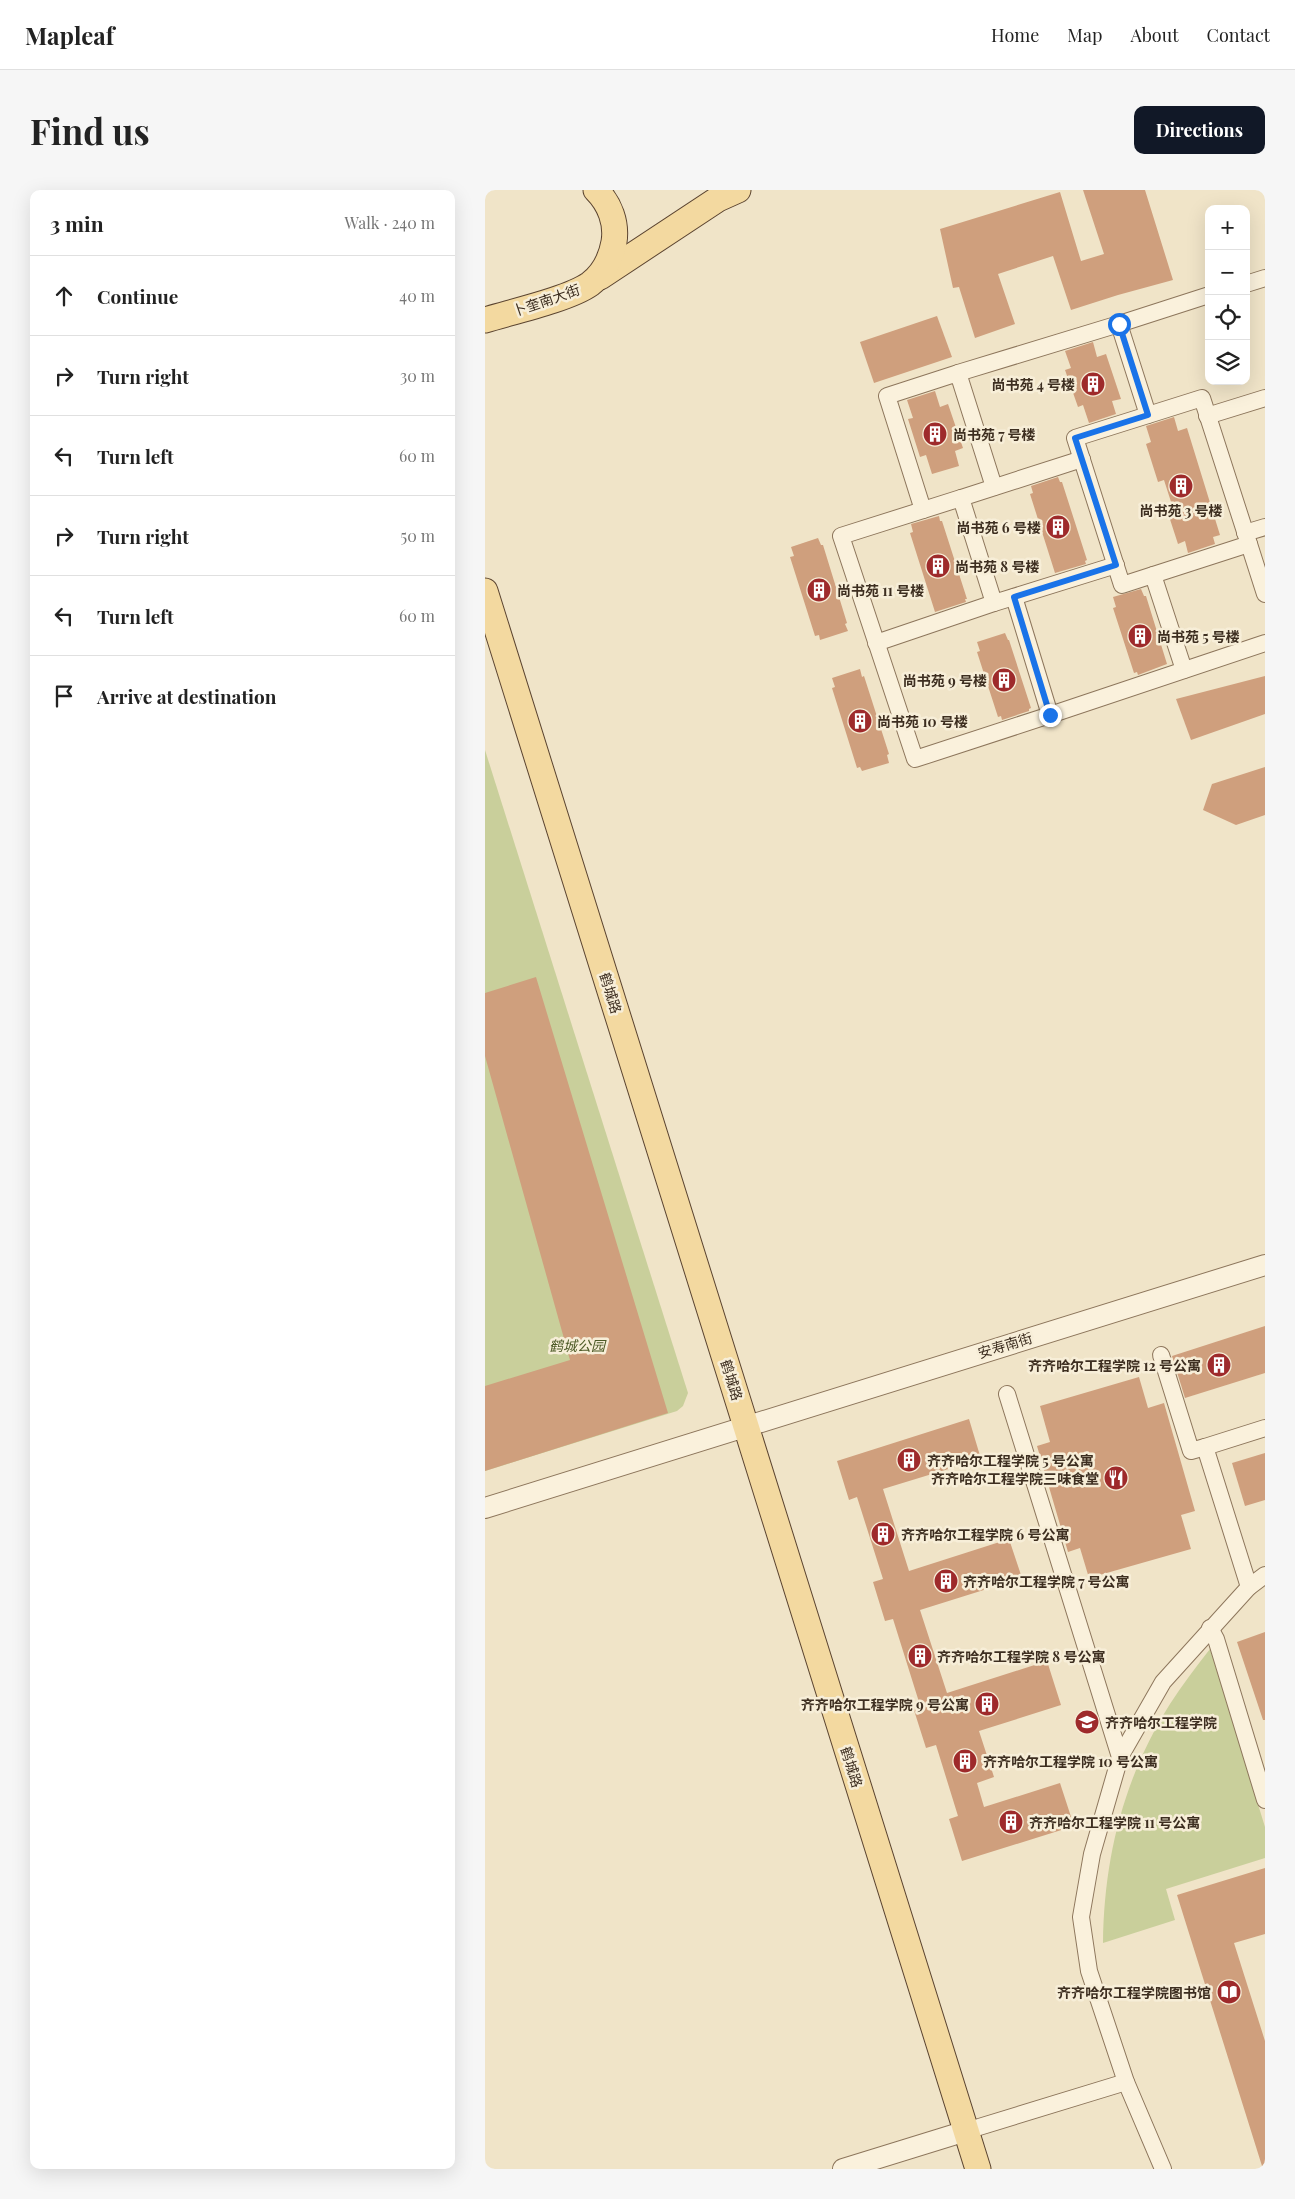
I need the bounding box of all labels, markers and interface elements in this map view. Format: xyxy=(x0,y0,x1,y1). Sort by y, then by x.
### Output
text: Mapleaf xyxy=(25,19,114,51)
text: Home xyxy=(991,23,1039,47)
text: Map xyxy=(1067,23,1102,47)
text: About xyxy=(1130,23,1179,47)
text: Contact xyxy=(1207,23,1270,47)
button: Directions xyxy=(1134,106,1265,154)
text: Find us xyxy=(30,107,150,154)
map controls xyxy=(1205,205,1250,385)
button: + xyxy=(1205,205,1250,250)
text: 3 min xyxy=(50,209,104,237)
text: Walk · 240 m xyxy=(345,212,435,233)
button: − xyxy=(1205,250,1250,295)
street label: 卜奎南大街 xyxy=(510,280,582,320)
icon: ahead xyxy=(50,282,78,310)
text: Continue xyxy=(97,283,178,309)
text: 40 m xyxy=(399,285,435,306)
button: locate xyxy=(1205,295,1250,340)
route start xyxy=(1108,313,1131,336)
button: layers xyxy=(1205,340,1250,385)
icon: right xyxy=(50,362,78,390)
text: Turn right xyxy=(97,363,189,389)
text: 30 m xyxy=(400,365,435,386)
building icon: 尚书苑 4 号楼 xyxy=(1080,371,1106,397)
place label: 尚书苑 4 号楼 xyxy=(992,375,1075,394)
building icon: 尚书苑 7 号楼 xyxy=(922,421,948,447)
place label: 尚书苑 7 号楼 xyxy=(953,425,1036,444)
icon: left xyxy=(50,442,78,470)
text: Turn left xyxy=(97,443,174,469)
text: 60 m xyxy=(399,445,435,466)
building icon: 尚书苑 3 号楼 xyxy=(1168,473,1194,499)
place label: 尚书苑 3 号楼 xyxy=(1139,501,1223,520)
building icon: 尚书苑 6 号楼 xyxy=(1045,514,1071,540)
place label: 尚书苑 6 号楼 xyxy=(957,518,1041,537)
icon: right xyxy=(50,522,78,550)
text: Turn right xyxy=(97,523,189,549)
text: 50 m xyxy=(401,525,435,546)
building icon: 尚书苑 8 号楼 xyxy=(925,553,951,579)
place label: 尚书苑 8 号楼 xyxy=(955,557,1039,576)
building icon: 尚书苑 11 号楼 xyxy=(806,577,832,603)
place label: 尚书苑 11 号楼 xyxy=(837,581,924,600)
icon: left xyxy=(50,602,78,630)
text: Turn left xyxy=(97,603,174,629)
text: 60 m xyxy=(399,605,435,626)
building icon: 尚书苑 5 号楼 xyxy=(1127,623,1153,649)
place label: 尚书苑 5 号楼 xyxy=(1157,627,1240,646)
building icon: 尚书苑 9 号楼 xyxy=(991,667,1017,693)
place label: 尚书苑 9 号楼 xyxy=(903,671,987,690)
icon: arrive xyxy=(50,682,78,710)
text: Arrive at destination xyxy=(97,683,277,709)
route end xyxy=(1039,704,1062,727)
building icon: 尚书苑 10 号楼 xyxy=(847,708,873,734)
place label: 尚书苑 10 号楼 xyxy=(877,712,968,731)
street label: 鹤城路 xyxy=(596,970,626,1016)
street label: 安寿南街 xyxy=(975,1328,1035,1362)
park label: 鹤城公园 xyxy=(549,1336,607,1355)
building icon: 齐齐哈尔工程学院 12 号公寓 xyxy=(1206,1352,1232,1378)
place label: 齐齐哈尔工程学院 12 号公寓 xyxy=(1028,1356,1201,1375)
street label: 鹤城路 xyxy=(717,1357,747,1403)
building icon: 齐齐哈尔工程学院 5 号公寓 xyxy=(896,1447,922,1473)
place label: 齐齐哈尔工程学院 5 号公寓 xyxy=(927,1451,1094,1470)
restaurant icon: 齐齐哈尔工程学院三味食堂 xyxy=(1103,1465,1129,1491)
place label: 齐齐哈尔工程学院三味食堂 xyxy=(931,1469,1099,1488)
building icon: 齐齐哈尔工程学院 6 号公寓 xyxy=(870,1521,896,1547)
place label: 齐齐哈尔工程学院 6 号公寓 xyxy=(901,1525,1069,1544)
building icon: 齐齐哈尔工程学院 7 号公寓 xyxy=(933,1568,959,1594)
place label: 齐齐哈尔工程学院 7 号公寓 xyxy=(963,1572,1130,1591)
building icon: 齐齐哈尔工程学院 8 号公寓 xyxy=(907,1643,933,1669)
place label: 齐齐哈尔工程学院 8 号公寓 xyxy=(937,1647,1105,1666)
building icon: 齐齐哈尔工程学院 9 号公寓 xyxy=(974,1691,1000,1717)
place label: 齐齐哈尔工程学院 9 号公寓 xyxy=(801,1695,969,1714)
school or university icon: 齐齐哈尔工程学院 xyxy=(1074,1709,1100,1735)
place label: 齐齐哈尔工程学院 xyxy=(1105,1713,1217,1732)
street label: 鹤城路 xyxy=(837,1744,867,1790)
building icon: 齐齐哈尔工程学院 10 号公寓 xyxy=(952,1748,978,1774)
place label: 齐齐哈尔工程学院 10 号公寓 xyxy=(983,1752,1158,1771)
building icon: 齐齐哈尔工程学院 11 号公寓 xyxy=(998,1809,1024,1835)
place label: 齐齐哈尔工程学院 11 号公寓 xyxy=(1029,1813,1200,1832)
library icon: 齐齐哈尔工程学院图书馆 xyxy=(1216,1979,1242,2005)
place label: 齐齐哈尔工程学院图书馆 xyxy=(1057,1983,1211,2002)

